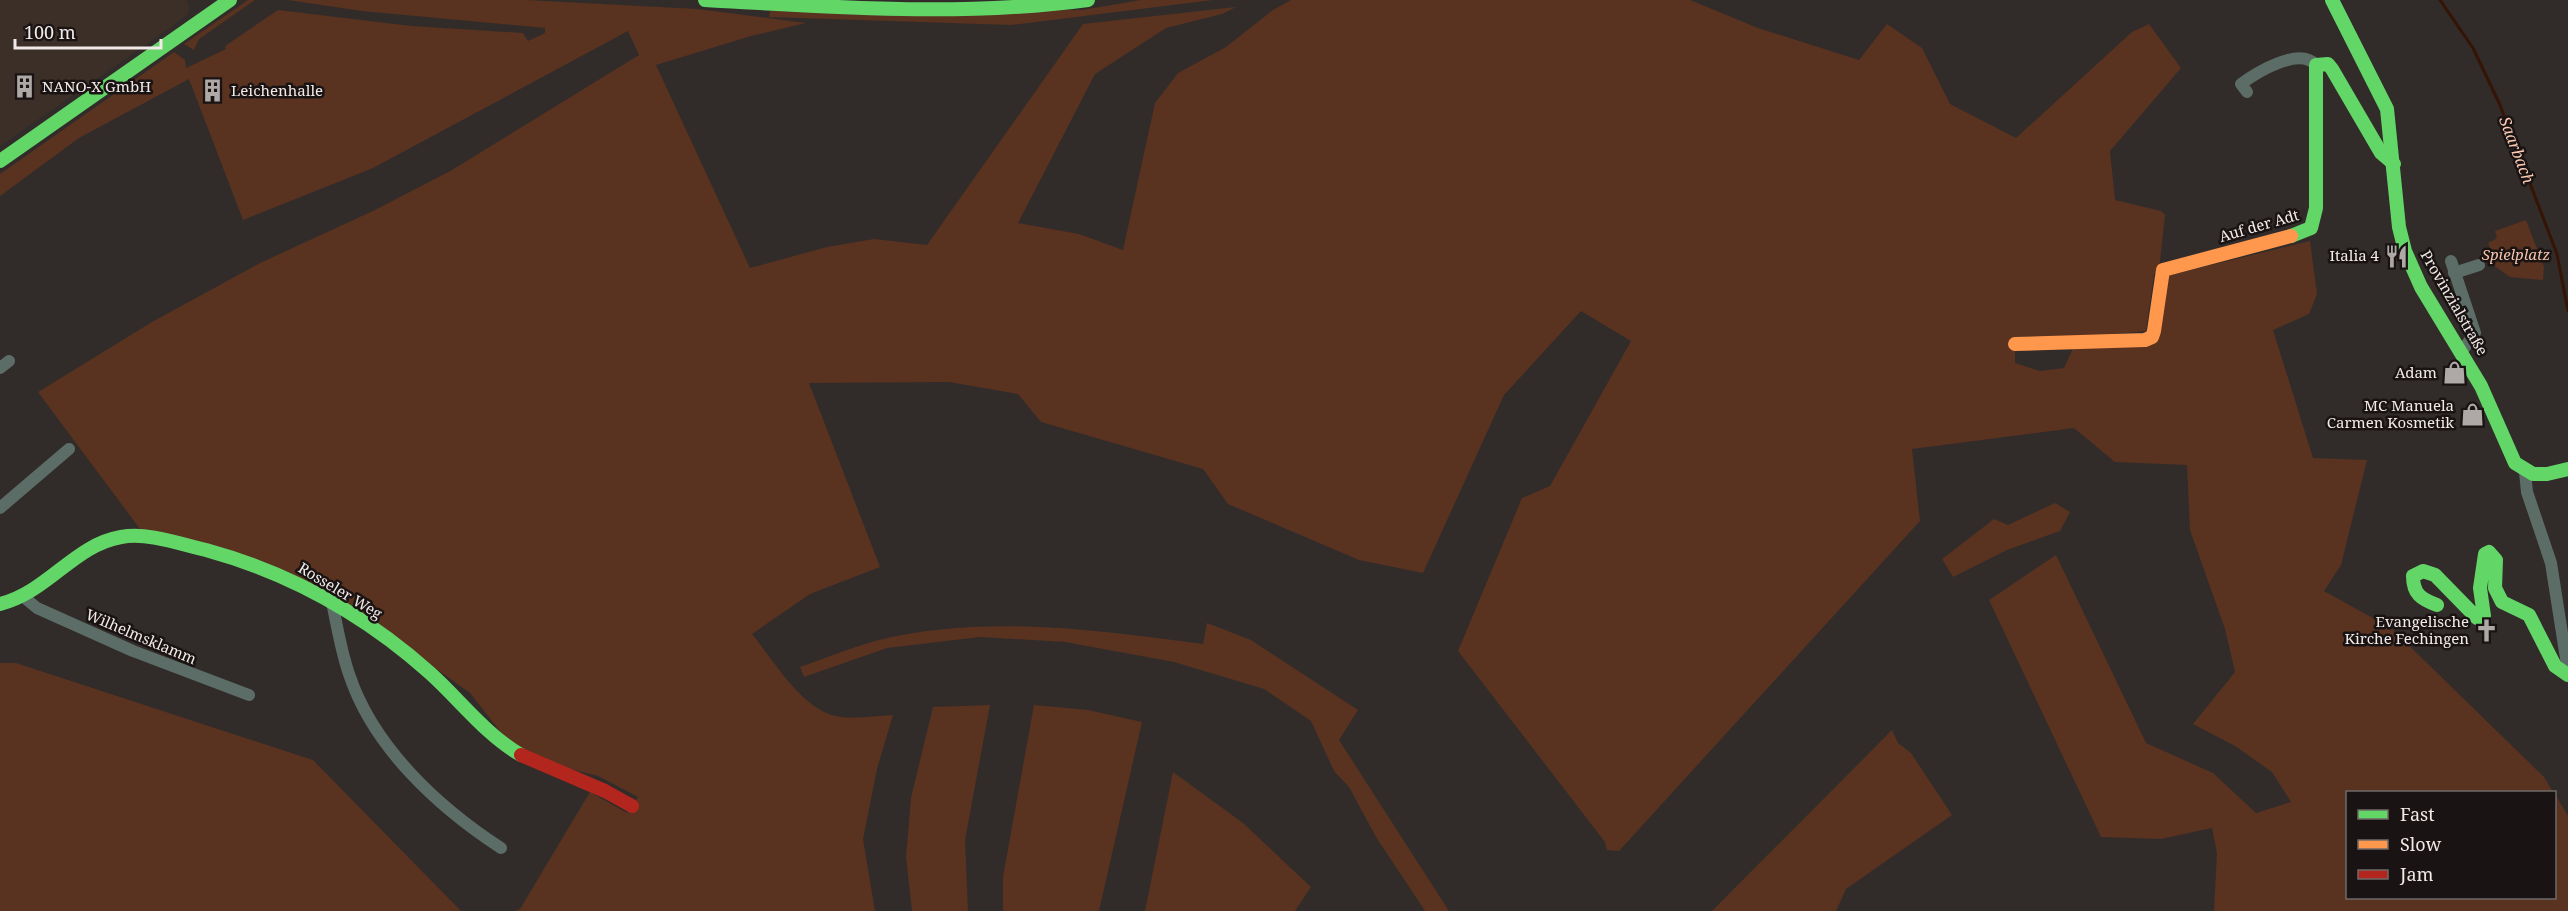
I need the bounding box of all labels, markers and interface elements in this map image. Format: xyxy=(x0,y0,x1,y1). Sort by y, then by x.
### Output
scale bar xyxy=(15,12,160,50)
text: 100 m xyxy=(24,20,76,44)
building icon: NANO-X GmbH xyxy=(11,74,37,100)
place label: NANO-X GmbH xyxy=(42,76,151,96)
building icon: Leichenhalle xyxy=(200,78,226,104)
place label: Leichenhalle xyxy=(231,80,323,100)
water label: Saarbach xyxy=(2494,113,2540,187)
street label: Auf der Adt xyxy=(2216,204,2301,246)
restaurant icon: Italia 4 xyxy=(2384,243,2410,269)
park label: Spielplatz xyxy=(2482,244,2551,264)
place label: Italia 4 xyxy=(2330,245,2380,265)
street label: Provinzialstraße xyxy=(2417,246,2493,359)
shop icon: Adam xyxy=(2442,360,2468,386)
place label: Adam xyxy=(2395,362,2437,382)
place label: MC Manuela Carmen Kosmetik xyxy=(2327,395,2454,432)
shop icon: MC Manuela Carmen Kosmetik xyxy=(2459,402,2485,428)
street label: Rosseler Weg xyxy=(295,557,386,623)
street label: Wilhelmsklamm xyxy=(83,604,200,668)
place label: Evangelische Kirche Fechingen xyxy=(2344,611,2469,648)
church icon: Evangelische Kirche Fechingen xyxy=(2474,618,2500,644)
legend xyxy=(2346,791,2556,899)
text: Fast xyxy=(2400,802,2435,826)
text: Slow xyxy=(2400,832,2442,856)
text: Jam xyxy=(2399,862,2434,886)

